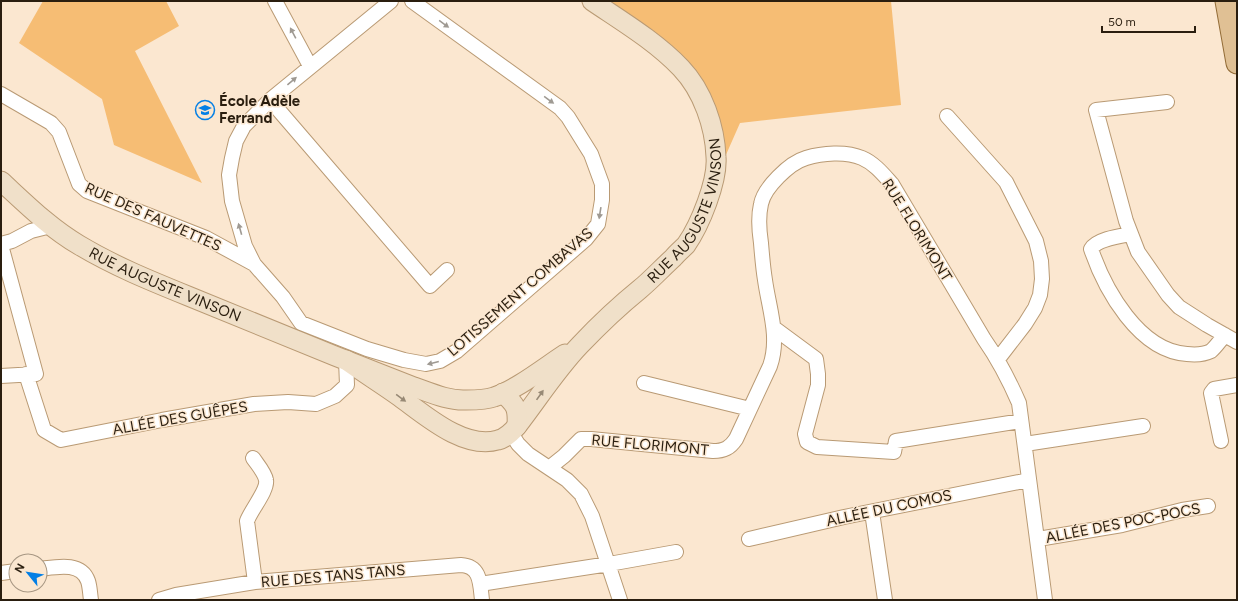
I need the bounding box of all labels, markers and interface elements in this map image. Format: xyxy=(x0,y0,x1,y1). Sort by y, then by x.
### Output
scale bar xyxy=(1102,8,1195,34)
text: 50 m xyxy=(1108,15,1136,29)
one-way arrow xyxy=(439,20,449,28)
one-way arrow xyxy=(289,28,296,39)
one-way arrow xyxy=(286,77,297,86)
place label: École Adèle Ferrand xyxy=(219,92,301,127)
one-way arrow xyxy=(544,96,555,104)
school or university icon: École Adèle Ferrand xyxy=(194,99,216,121)
street label: RUE AUGUSTE VINSON xyxy=(644,137,725,287)
street label: RUE FLORIMONT xyxy=(878,175,956,285)
street label: RUE DES FAUVETTES xyxy=(82,179,224,255)
one-way arrow xyxy=(596,207,602,219)
one-way arrow xyxy=(237,222,243,234)
street label: LOTISSEMENT COMBAVAS xyxy=(444,224,596,360)
street label: RUE AUGUSTE VINSON xyxy=(86,244,244,326)
one-way arrow xyxy=(427,360,439,366)
one-way arrow xyxy=(536,389,544,400)
one-way arrow xyxy=(396,394,407,402)
street label: ALLÉE DES GUÊPES xyxy=(111,397,249,439)
street label: RUE FLORIMONT xyxy=(591,431,710,459)
street label: ALLÉE DU COMOS xyxy=(825,486,953,530)
street label: ALLÉE DES POC-POCS xyxy=(1044,499,1202,547)
north arrow xyxy=(8,553,48,593)
text: N xyxy=(12,561,28,575)
street label: RUE DES TANS TANS xyxy=(260,561,406,591)

